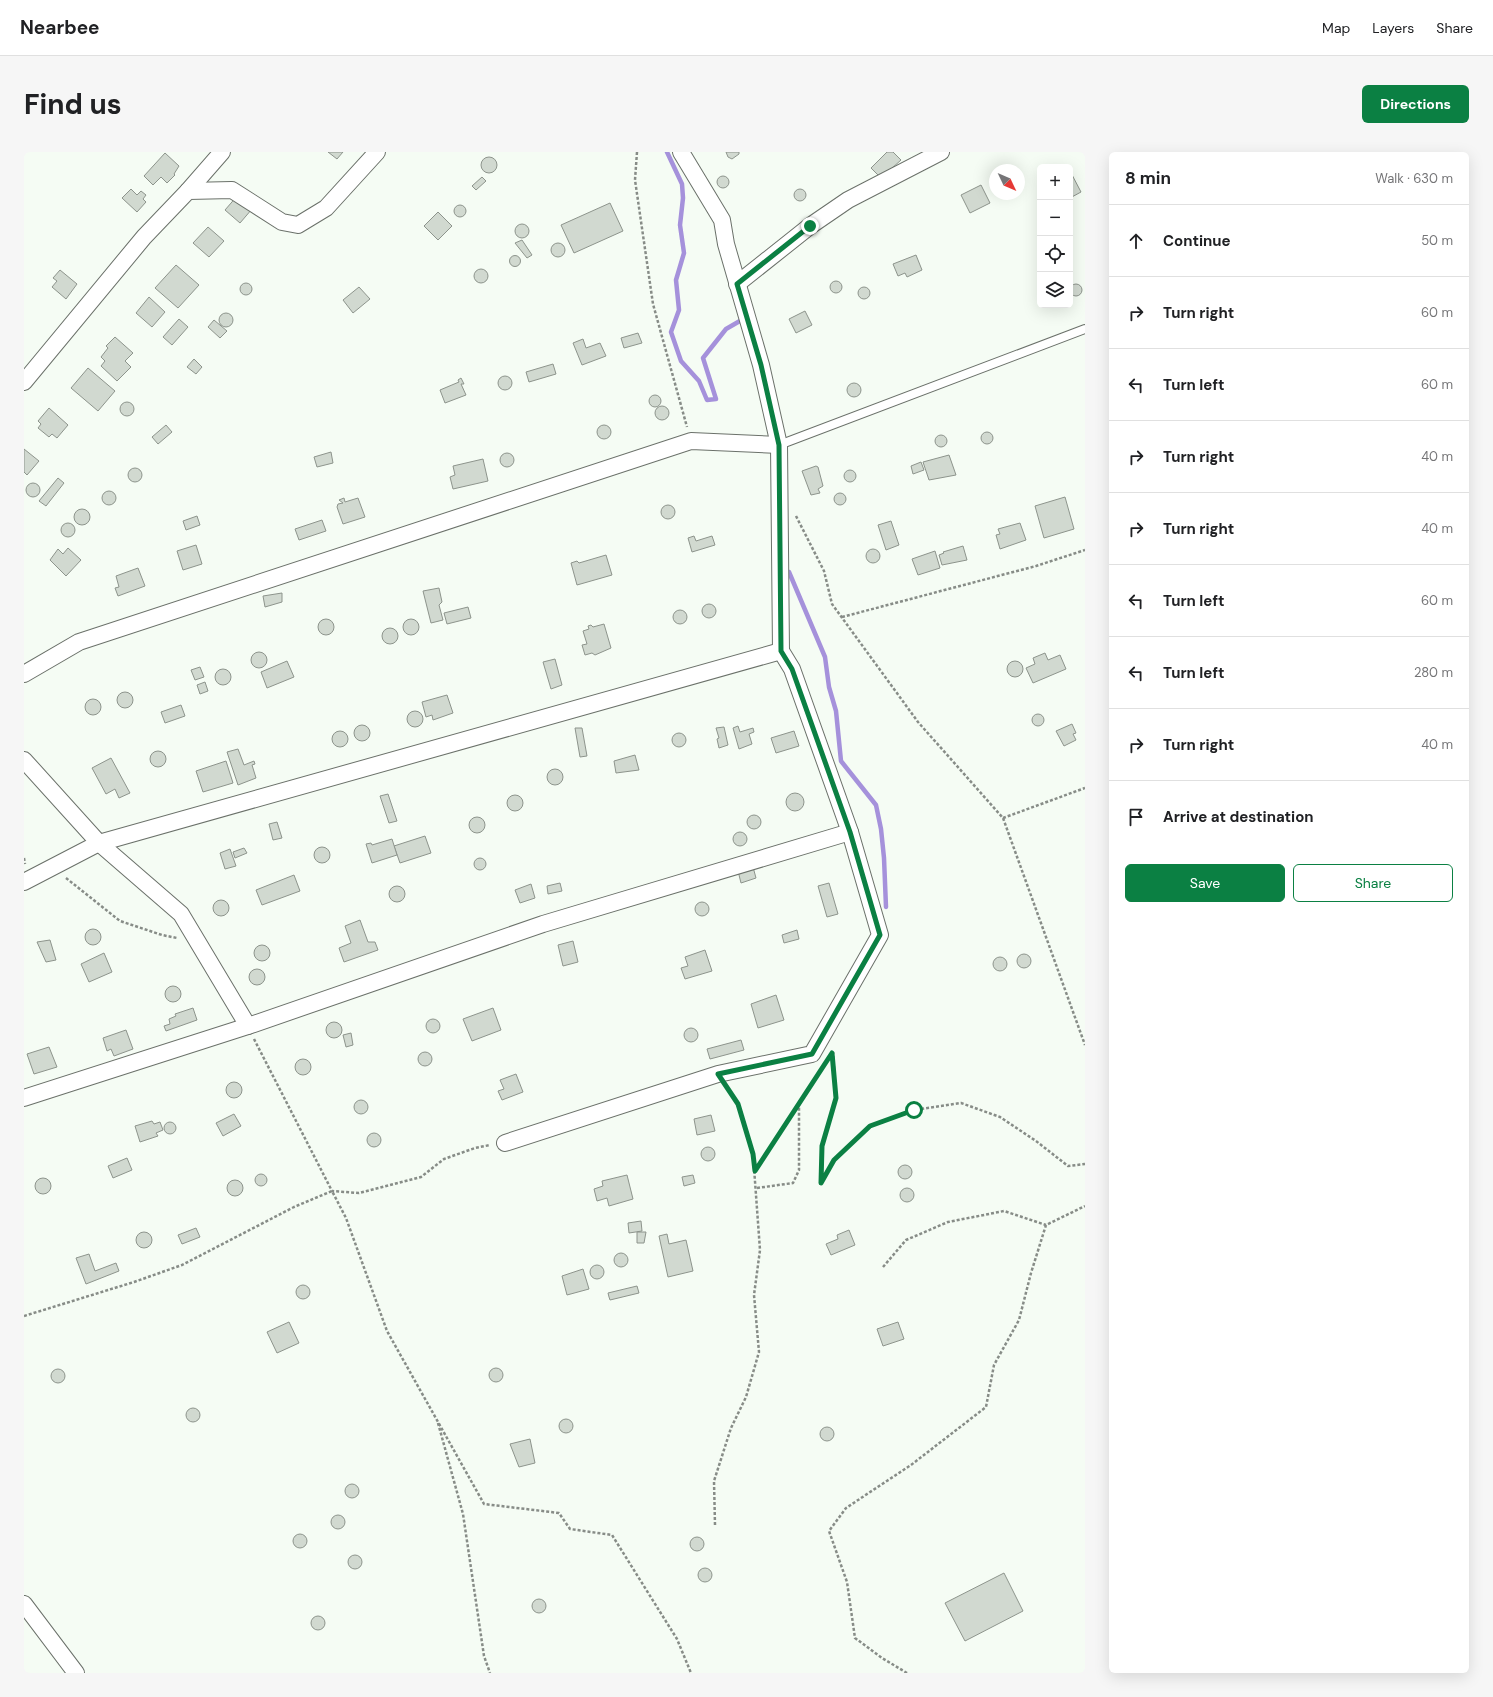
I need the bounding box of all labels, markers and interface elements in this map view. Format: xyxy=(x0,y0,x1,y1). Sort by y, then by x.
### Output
text: Nearbee xyxy=(20,15,100,40)
text: Map xyxy=(1322,19,1350,37)
text: Layers xyxy=(1372,19,1414,37)
text: Share xyxy=(1436,19,1473,37)
button: Directions xyxy=(1362,85,1469,123)
text: Find us xyxy=(24,86,122,123)
north arrow xyxy=(989,164,1025,200)
map controls xyxy=(1037,164,1073,308)
button: + xyxy=(1037,164,1073,200)
text: 8 min xyxy=(1125,167,1171,189)
text: Walk · 630 m xyxy=(1375,170,1453,187)
button: − xyxy=(1037,200,1073,236)
route end xyxy=(801,217,819,235)
icon: ahead xyxy=(1125,230,1147,252)
text: Continue xyxy=(1163,231,1231,251)
text: 50 m xyxy=(1421,232,1453,249)
button: locate xyxy=(1037,236,1073,272)
button: layers xyxy=(1037,272,1073,308)
icon: right xyxy=(1125,302,1147,324)
text: Turn right xyxy=(1163,303,1234,323)
text: 60 m xyxy=(1421,304,1453,321)
icon: left xyxy=(1125,374,1147,396)
text: Turn left xyxy=(1163,375,1224,395)
text: 60 m xyxy=(1421,376,1453,393)
icon: right xyxy=(1125,446,1147,468)
text: Turn right xyxy=(1163,447,1234,467)
text: 40 m xyxy=(1421,448,1453,465)
icon: right xyxy=(1125,518,1147,540)
text: Turn right xyxy=(1163,519,1234,539)
text: 40 m xyxy=(1421,520,1453,537)
icon: left xyxy=(1125,590,1147,612)
text: Turn left xyxy=(1163,591,1224,611)
text: 60 m xyxy=(1421,592,1453,609)
icon: left xyxy=(1125,662,1147,684)
text: Turn left xyxy=(1163,663,1224,683)
text: 280 m xyxy=(1414,664,1453,681)
icon: right xyxy=(1125,734,1147,756)
text: Turn right xyxy=(1163,735,1234,755)
text: 40 m xyxy=(1421,736,1453,753)
icon: arrive xyxy=(1125,806,1147,828)
text: Arrive at destination xyxy=(1163,807,1314,827)
button: Save xyxy=(1125,864,1285,902)
button: Share xyxy=(1293,864,1453,902)
route start xyxy=(905,1101,923,1119)

